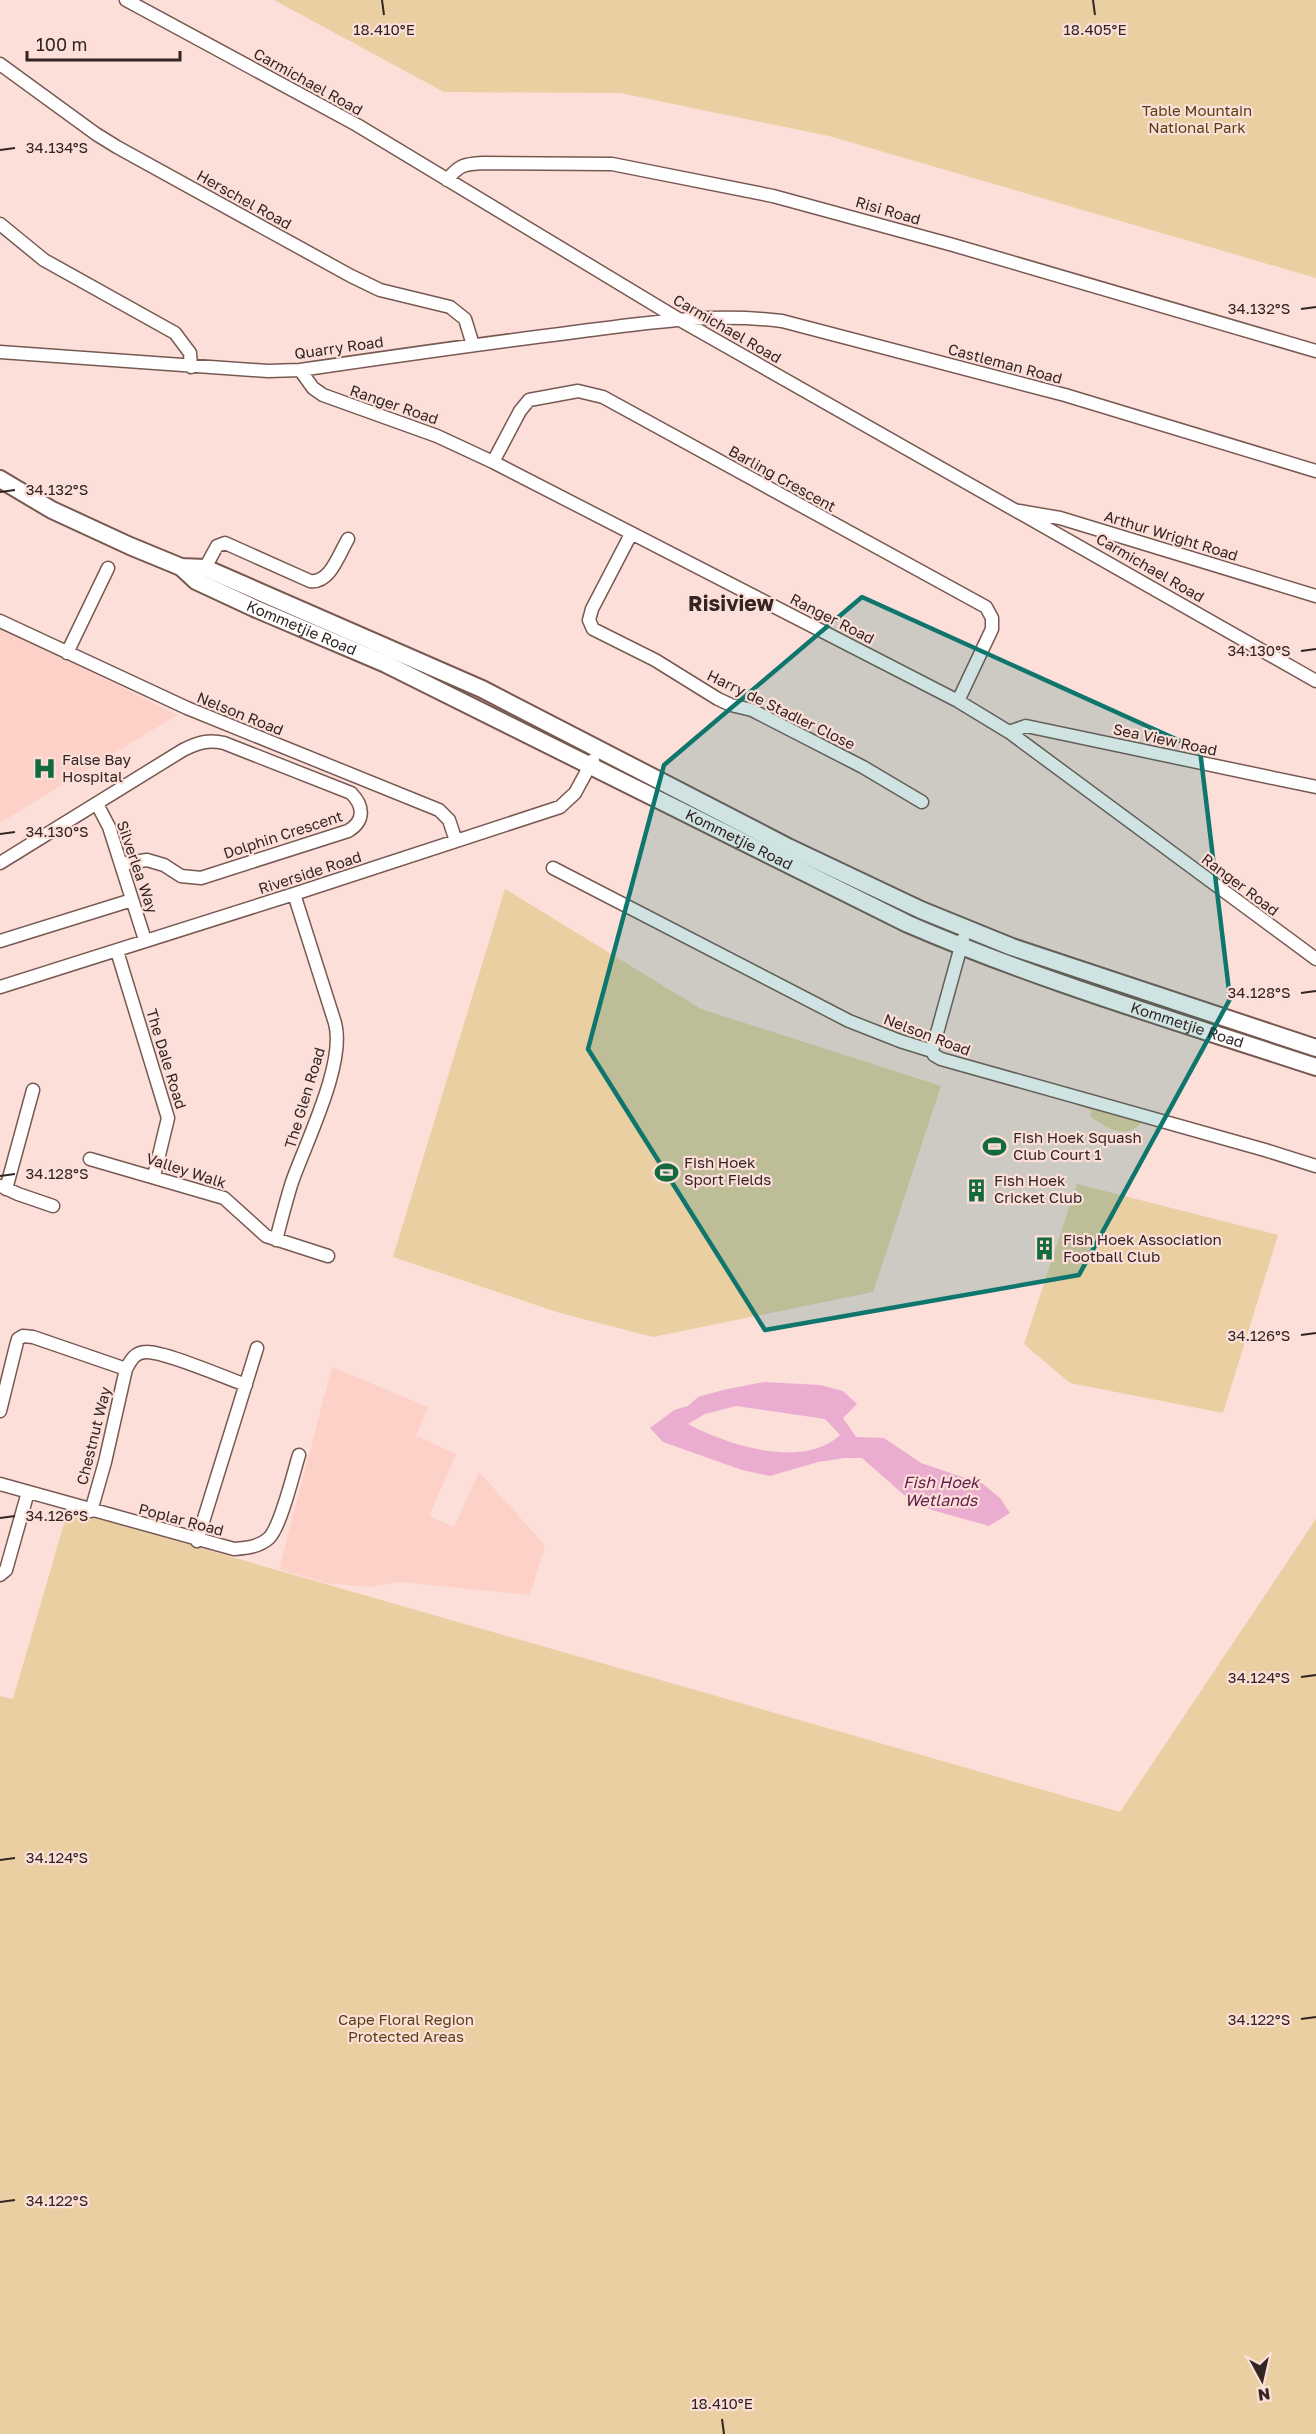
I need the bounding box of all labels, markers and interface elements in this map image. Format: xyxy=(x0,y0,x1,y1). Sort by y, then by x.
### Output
text: 18.410°E xyxy=(353,20,415,38)
text: 18.405°E xyxy=(1063,20,1127,38)
scale bar xyxy=(27,24,180,62)
text: 100 m xyxy=(36,33,87,55)
street label: Carmichael Road xyxy=(251,44,366,118)
park label: Table Mountain National Park xyxy=(1142,101,1252,136)
text: 34.134°S xyxy=(26,138,88,156)
street label: Herschel Road xyxy=(194,166,295,233)
street label: Risi Road xyxy=(854,192,923,228)
street label: Carmichael Road xyxy=(670,290,785,366)
text: 34.132°S xyxy=(1228,299,1290,317)
street label: Quarry Road xyxy=(293,332,385,362)
street label: Castleman Road xyxy=(946,339,1064,387)
street label: Ranger Road xyxy=(348,381,441,428)
street label: Barling Crescent xyxy=(726,441,839,515)
text: 34.132°S xyxy=(26,480,88,498)
street label: Arthur Wright Road xyxy=(1102,506,1240,564)
street label: Carmichael Road xyxy=(1093,529,1208,605)
street label: Ranger Road xyxy=(787,589,878,647)
district label: Risiview xyxy=(688,590,775,616)
street label: Kommetjie Road xyxy=(244,596,359,658)
text: 34.130°S xyxy=(1227,641,1291,659)
street label: Harry de Stadler Close xyxy=(705,665,859,753)
street label: Nelson Road xyxy=(195,688,286,739)
street label: Sea View Road xyxy=(1112,719,1219,759)
place label: False Bay Hospital xyxy=(62,750,132,785)
hospital icon: False Bay Hospital xyxy=(31,756,57,782)
street label: Kommetjie Road xyxy=(683,805,796,873)
street label: Dolphin Crescent xyxy=(221,806,345,862)
street label: Silverlea Way xyxy=(114,818,162,916)
text: 34.130°S xyxy=(25,822,89,840)
street label: Riverside Road xyxy=(256,847,363,897)
street label: Ranger Road xyxy=(1198,849,1283,919)
text: 34.128°S xyxy=(1227,983,1291,1001)
street label: Kommetjie Road xyxy=(1129,998,1246,1051)
street label: The Dale Road xyxy=(143,1006,191,1111)
street label: Nelson Road xyxy=(881,1009,973,1059)
street label: The Glen Road xyxy=(280,1045,328,1150)
place label: Fish Hoek Squash Club Court 1 xyxy=(1013,1128,1142,1163)
sports icon: Fish Hoek Squash Club Court 1 xyxy=(982,1134,1008,1160)
street label: Valley Walk xyxy=(144,1149,229,1192)
place label: Fish Hoek Sport Fields xyxy=(684,1153,771,1188)
sports icon: Fish Hoek Sport Fields xyxy=(653,1159,679,1185)
text: 34.128°S xyxy=(25,1164,89,1182)
place label: Fish Hoek Cricket Club xyxy=(994,1171,1082,1206)
building icon: Fish Hoek Cricket Club xyxy=(963,1177,989,1203)
place label: Fish Hoek Association Football Club xyxy=(1063,1230,1222,1265)
building icon: Fish Hoek Association Football Club xyxy=(1032,1236,1058,1262)
text: 34.126°S xyxy=(1228,1326,1290,1344)
street label: Chestnut Way xyxy=(72,1384,114,1487)
water label: Fish Hoek Wetlands xyxy=(903,1472,981,1510)
street label: Poplar Road xyxy=(137,1499,226,1539)
text: 34.126°S xyxy=(26,1506,88,1524)
text: 34.124°S xyxy=(1228,1668,1290,1686)
text: 34.124°S xyxy=(26,1848,88,1866)
park label: Cape Floral Region Protected Areas xyxy=(338,2010,474,2045)
text: 34.122°S xyxy=(1228,2010,1290,2028)
text: 34.122°S xyxy=(26,2191,88,2209)
north arrow xyxy=(1232,2350,1292,2410)
text: N xyxy=(1257,2384,1272,2406)
text: 18.410°E xyxy=(691,2394,753,2412)

